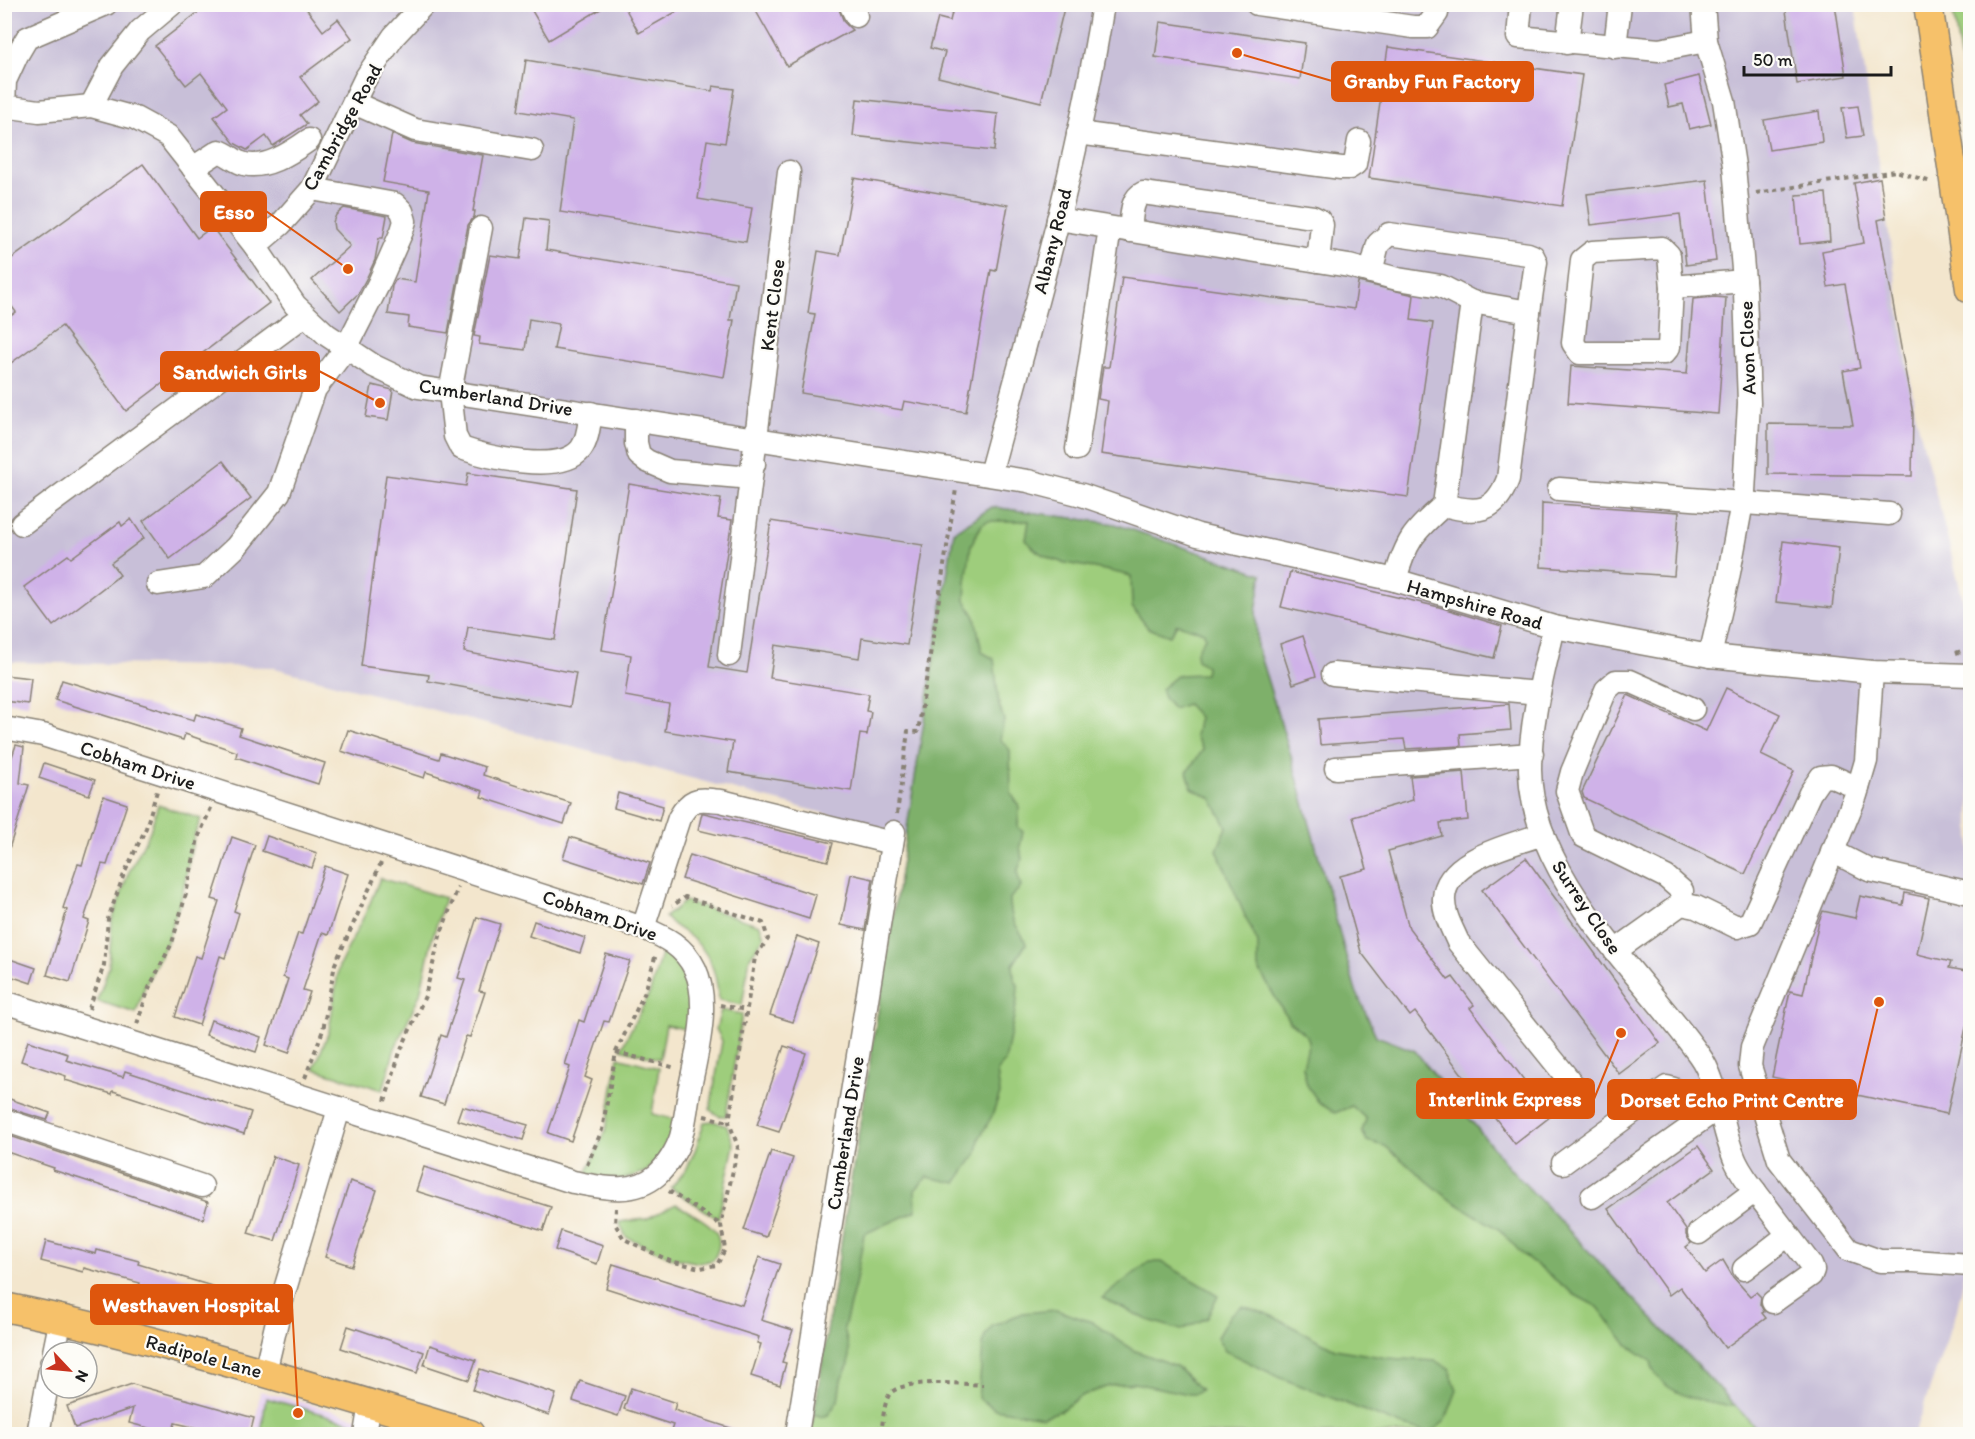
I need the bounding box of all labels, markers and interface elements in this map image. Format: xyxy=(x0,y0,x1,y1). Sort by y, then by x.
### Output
scale bar xyxy=(1744,39,1891,77)
text: 50 m xyxy=(1753,49,1793,71)
street label: Cambridge Road xyxy=(297,59,387,195)
callout: Granby Fun Factory xyxy=(1332,62,1533,101)
text: Granby Fun Factory xyxy=(1344,68,1521,94)
street label: Albany Road xyxy=(1027,186,1077,296)
callout: Esso xyxy=(201,192,266,231)
text: Esso xyxy=(213,199,255,224)
street label: Kent Close xyxy=(754,258,790,352)
street label: Avon Close xyxy=(1733,300,1761,396)
callout: Sandwich Girls xyxy=(161,352,319,391)
text: Sandwich Girls xyxy=(173,359,307,384)
street label: Cumberland Drive xyxy=(417,373,575,421)
street label: Hampshire Road xyxy=(1404,573,1546,635)
street label: Cobham Drive xyxy=(77,735,199,795)
street label: Surrey Close xyxy=(1547,855,1627,959)
street label: Cobham Drive xyxy=(539,884,661,946)
street label: Cumberland Drive xyxy=(821,1054,869,1212)
callout: Interlink Express xyxy=(1417,1079,1594,1118)
callout: Dorset Echo Print Centre xyxy=(1608,1080,1856,1119)
text: Interlink Express xyxy=(1428,1086,1582,1112)
text: Dorset Echo Print Centre xyxy=(1620,1087,1844,1112)
callout: Westhaven Hospital xyxy=(91,1285,292,1324)
text: Westhaven Hospital xyxy=(102,1292,281,1318)
street label: Radipole Lane xyxy=(143,1329,265,1383)
north arrow xyxy=(39,1340,99,1400)
text: N xyxy=(71,1367,93,1385)

